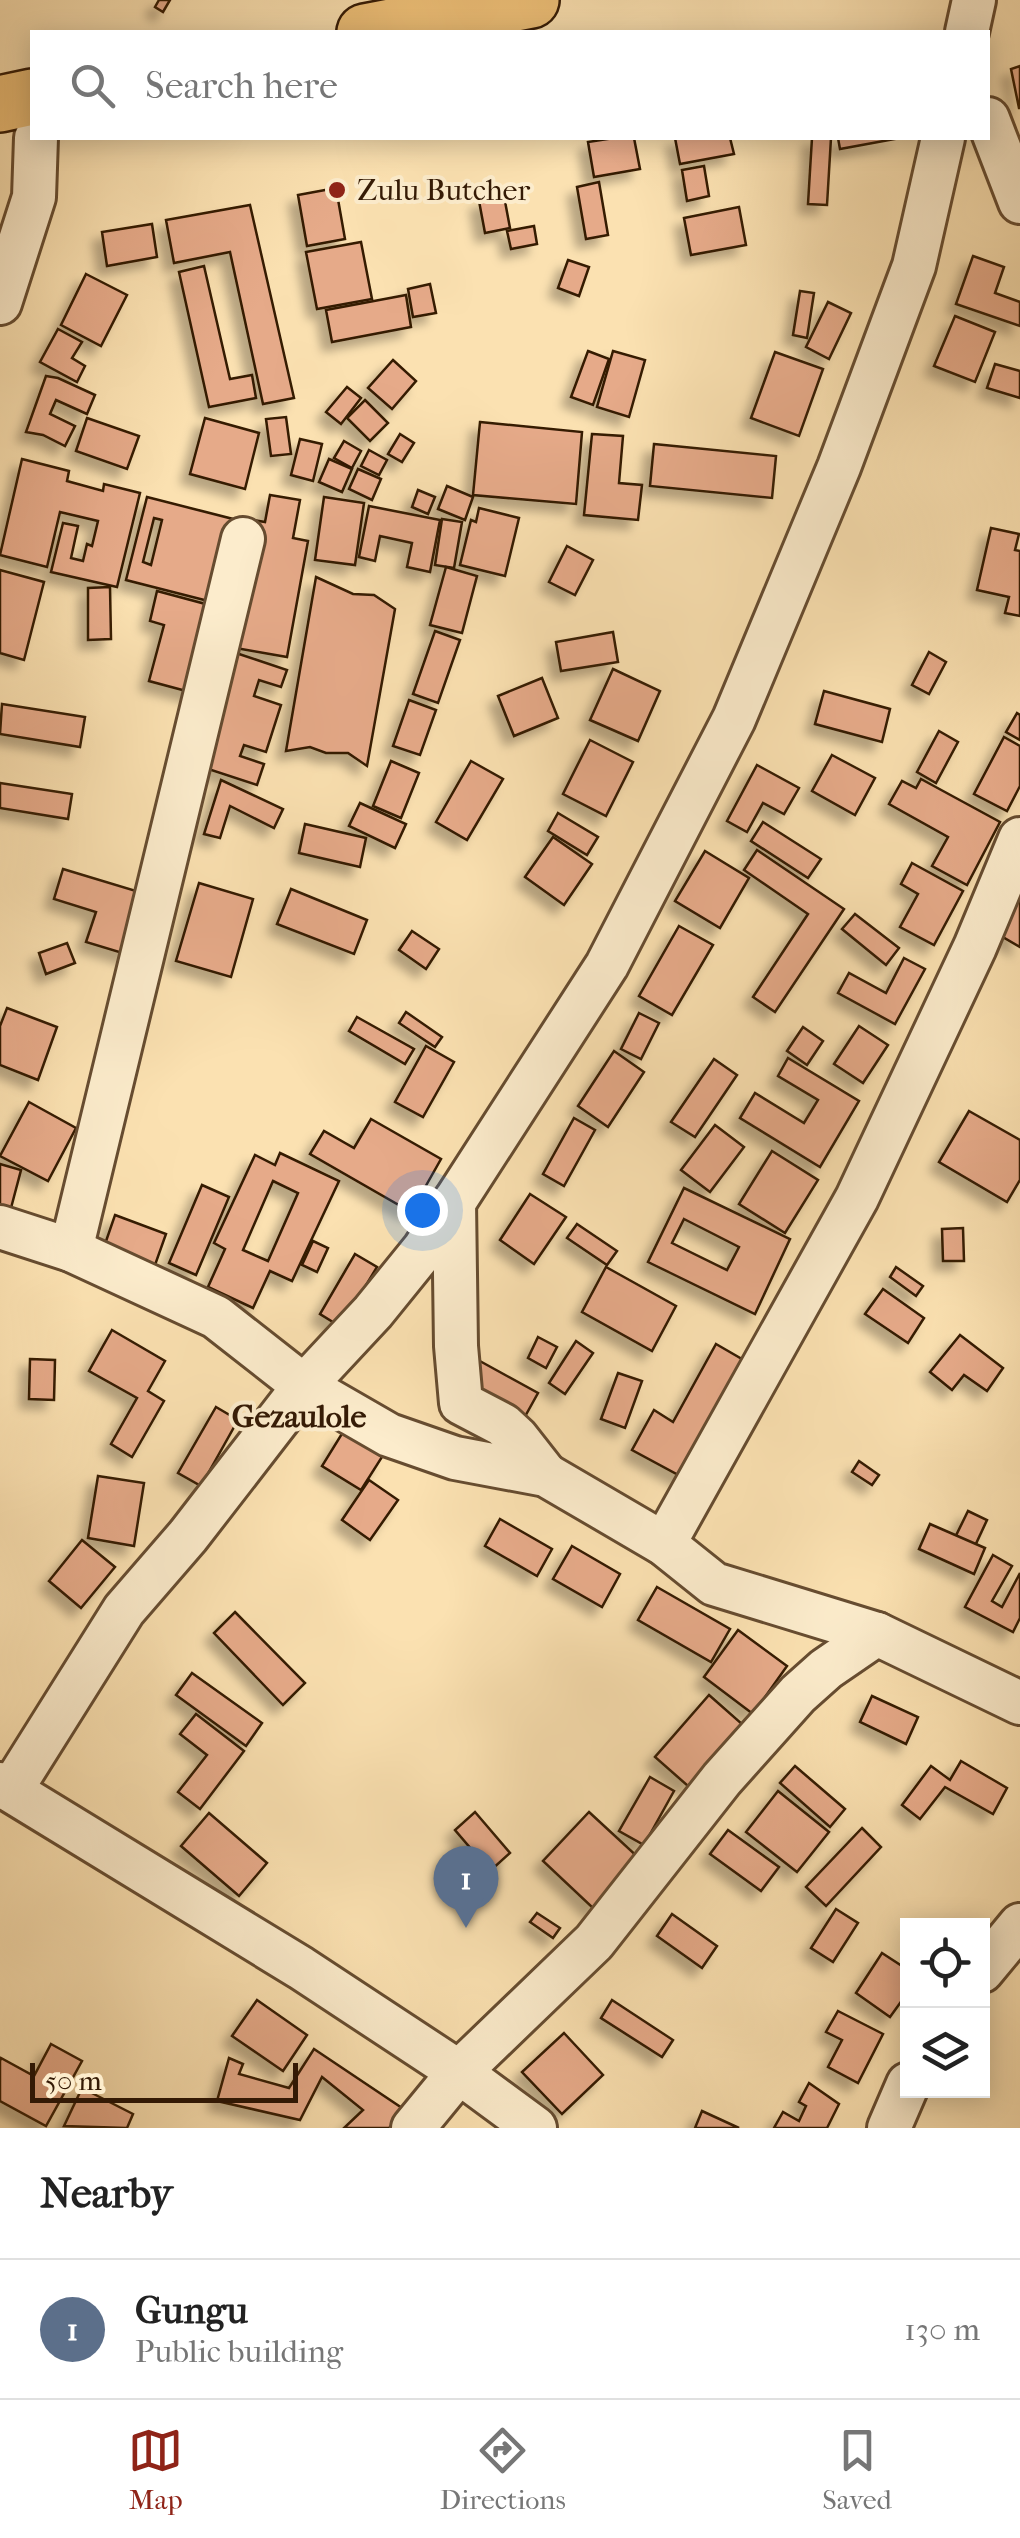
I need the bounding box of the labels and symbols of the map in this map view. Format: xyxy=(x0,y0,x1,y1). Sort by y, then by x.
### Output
place label: Zulu Butcher xyxy=(357,173,530,208)
marker: Zulu Butcher xyxy=(326,179,348,201)
your location xyxy=(397,1185,448,1236)
district label: Gezaulole xyxy=(232,1398,366,1435)
pin: 1 xyxy=(434,1846,498,1928)
scale bar xyxy=(30,2058,298,2102)

